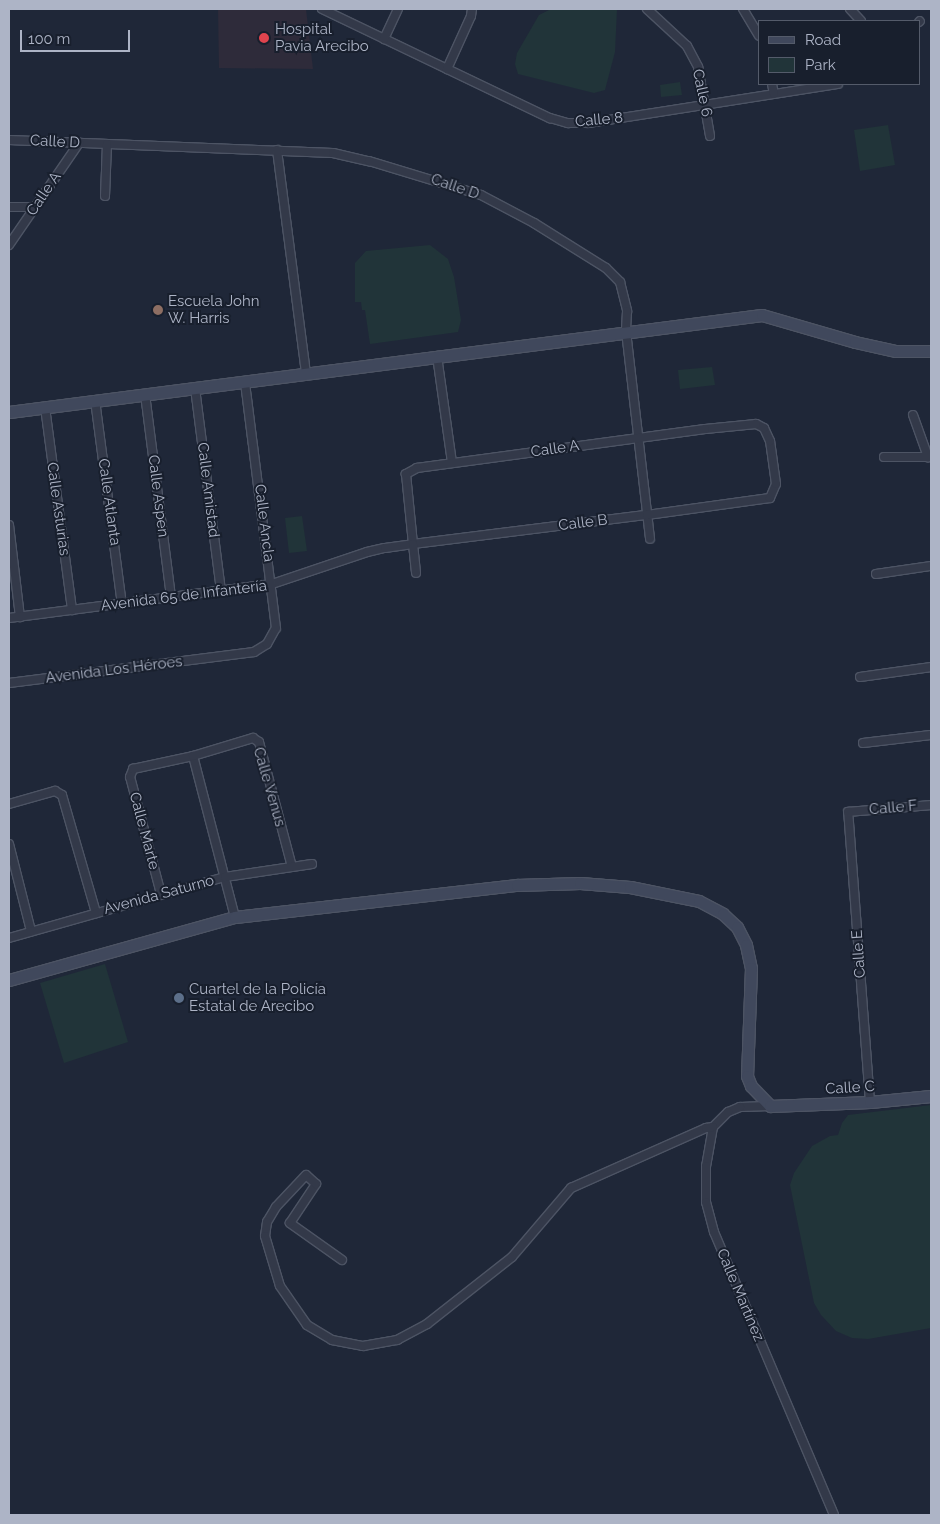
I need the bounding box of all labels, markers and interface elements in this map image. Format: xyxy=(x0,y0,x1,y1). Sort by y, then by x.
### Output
scale bar xyxy=(22,20,132,52)
place label: Hospital Pavia Arecibo xyxy=(275,20,369,55)
legend xyxy=(758,20,920,85)
text: 100 m xyxy=(28,30,70,48)
marker: Hospital Pavia Arecibo xyxy=(257,31,271,45)
text: Road xyxy=(805,31,841,49)
text: Park xyxy=(805,56,836,74)
street label: Calle 6 xyxy=(688,68,716,118)
street label: Calle 8 xyxy=(574,109,624,131)
street label: Calle D xyxy=(30,132,80,152)
street label: Calle A xyxy=(23,168,65,220)
street label: Calle D xyxy=(428,170,482,204)
place label: Escuela John W. Harris xyxy=(168,292,260,327)
marker: Escuela John W. Harris xyxy=(152,304,164,316)
street label: Calle A xyxy=(529,437,581,461)
street label: Calle Amistad xyxy=(193,441,223,539)
street label: Calle Aspen xyxy=(144,454,172,538)
street label: Calle Atlanta xyxy=(94,457,124,547)
street label: Calle Asturias xyxy=(43,461,73,557)
street label: Calle Ancla xyxy=(250,483,278,563)
street label: Calle B xyxy=(557,511,609,535)
street label: Avenida 65 de Infantería xyxy=(100,577,268,615)
street label: Avenida Los Héroes xyxy=(44,653,184,687)
street label: Calle Venus xyxy=(249,745,289,829)
street label: Calle Marte xyxy=(125,790,163,872)
street label: Calle F xyxy=(868,797,918,819)
street label: Avenida Saturno xyxy=(102,872,216,918)
street label: Calle E xyxy=(848,929,870,979)
place label: Cuartel de la Policía Estatal de Arecibo xyxy=(189,980,326,1015)
marker: Cuartel de la Policía Estatal de Arecibo xyxy=(173,992,185,1004)
street label: Calle C xyxy=(825,1078,875,1098)
street label: Calle Martínez xyxy=(712,1246,768,1344)

